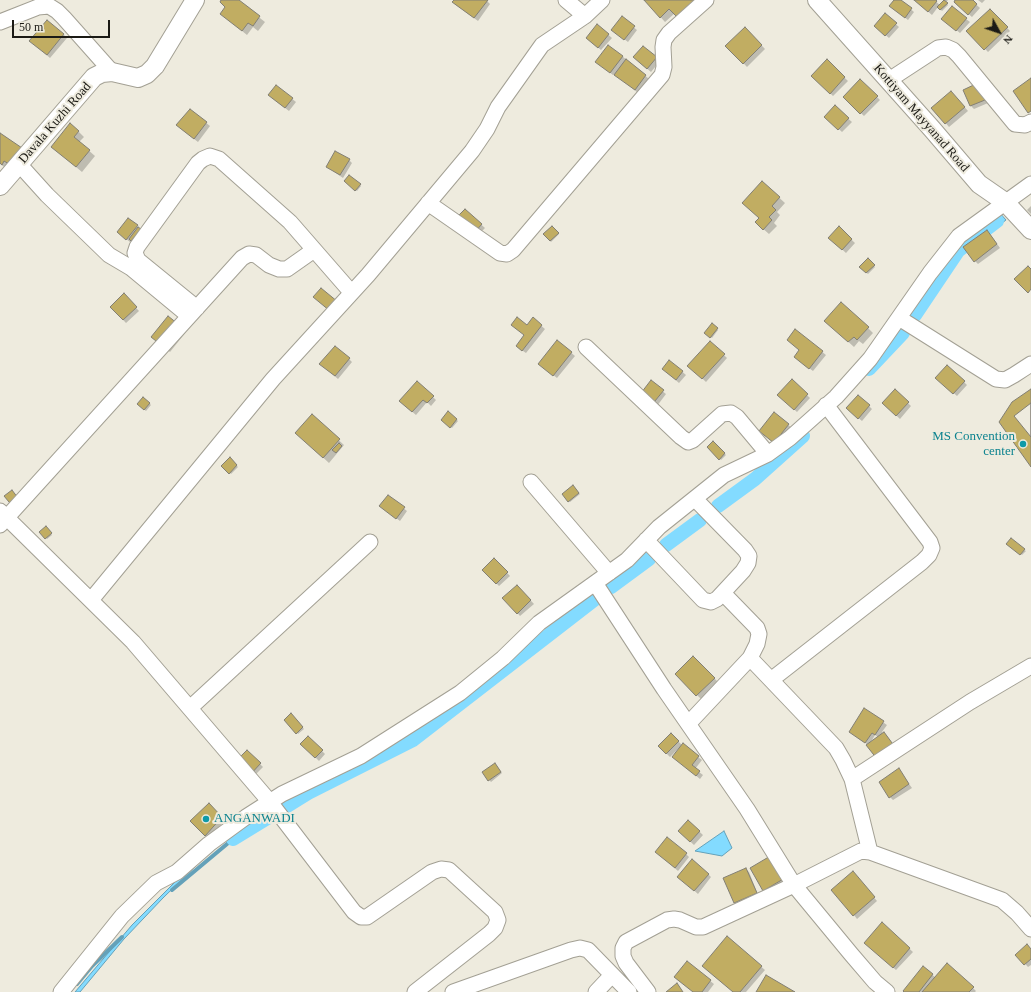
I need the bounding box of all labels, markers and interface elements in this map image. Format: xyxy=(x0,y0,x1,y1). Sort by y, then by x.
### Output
scale bar xyxy=(14,12,112,38)
north arrow xyxy=(979,12,1019,52)
text: 50 m xyxy=(19,20,43,34)
text: N xyxy=(1001,33,1015,47)
street label: Kottiyam Mayyanad Road xyxy=(870,61,972,175)
street label: Davala Kuzhi Road xyxy=(15,79,95,167)
place label: MS Convention center xyxy=(932,429,1015,460)
marker: MS Convention center xyxy=(1018,439,1028,449)
place label: ANGANWADI xyxy=(214,811,295,827)
marker: ANGANWADI xyxy=(201,814,211,824)

